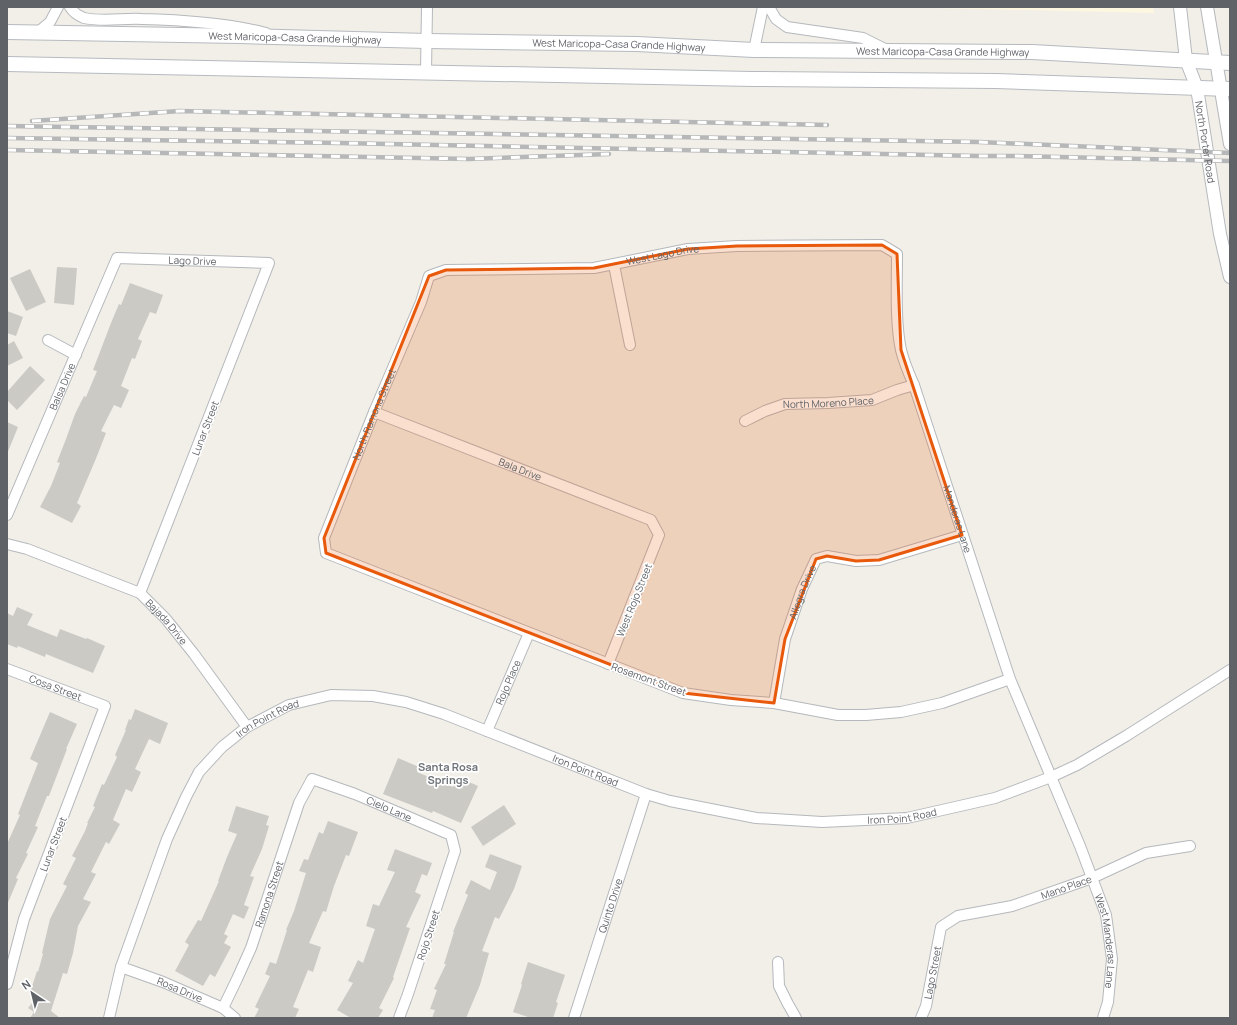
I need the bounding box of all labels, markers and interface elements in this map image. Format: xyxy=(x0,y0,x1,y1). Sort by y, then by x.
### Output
street label: West Maricopa-Casa Grande Highway xyxy=(208,28,382,47)
street label: West Maricopa-Casa Grande Highway xyxy=(532,36,706,55)
street label: West Maricopa-Casa Grande Highway xyxy=(856,44,1030,59)
street label: North Porter Road xyxy=(1192,100,1219,184)
street label: West Lago Drive xyxy=(625,241,700,268)
street label: Lago Drive xyxy=(168,253,217,268)
street label: Balsa Drive xyxy=(46,360,78,412)
street label: North Ramona Street xyxy=(349,366,399,462)
street label: North Moreno Place xyxy=(783,393,874,411)
street label: Lunar Street xyxy=(188,399,222,457)
street label: Bala Drive xyxy=(497,454,544,484)
street label: Manderas Lane xyxy=(940,483,975,555)
street label: West Rojo Street xyxy=(613,561,655,639)
street label: Allegra Drive xyxy=(785,562,819,621)
street label: Bajada Drive xyxy=(143,596,191,647)
street label: Rojo Place xyxy=(492,657,524,707)
street label: Rosemont Street xyxy=(610,659,688,699)
street label: Cosa Street xyxy=(27,671,84,704)
street label: Iron Point Road xyxy=(233,696,300,740)
street label: Iron Point Road xyxy=(551,751,621,789)
district label: Santa Rosa Springs xyxy=(418,759,478,787)
street label: Cielo Lane xyxy=(364,793,414,825)
street label: Iron Point Road xyxy=(867,804,938,827)
street label: Lunar Street xyxy=(36,815,70,873)
street label: Ramona Street xyxy=(251,859,286,929)
street label: Mano Place xyxy=(1039,872,1094,902)
street label: Quinto Drive xyxy=(595,876,625,935)
street label: West Manderas Lane xyxy=(1092,892,1119,989)
street label: Rojo Street xyxy=(413,908,443,962)
street label: Lago Street xyxy=(920,945,944,1000)
north arrow xyxy=(12,973,52,1013)
street label: Rosa Drive xyxy=(155,973,205,1005)
text: N xyxy=(18,976,34,993)

